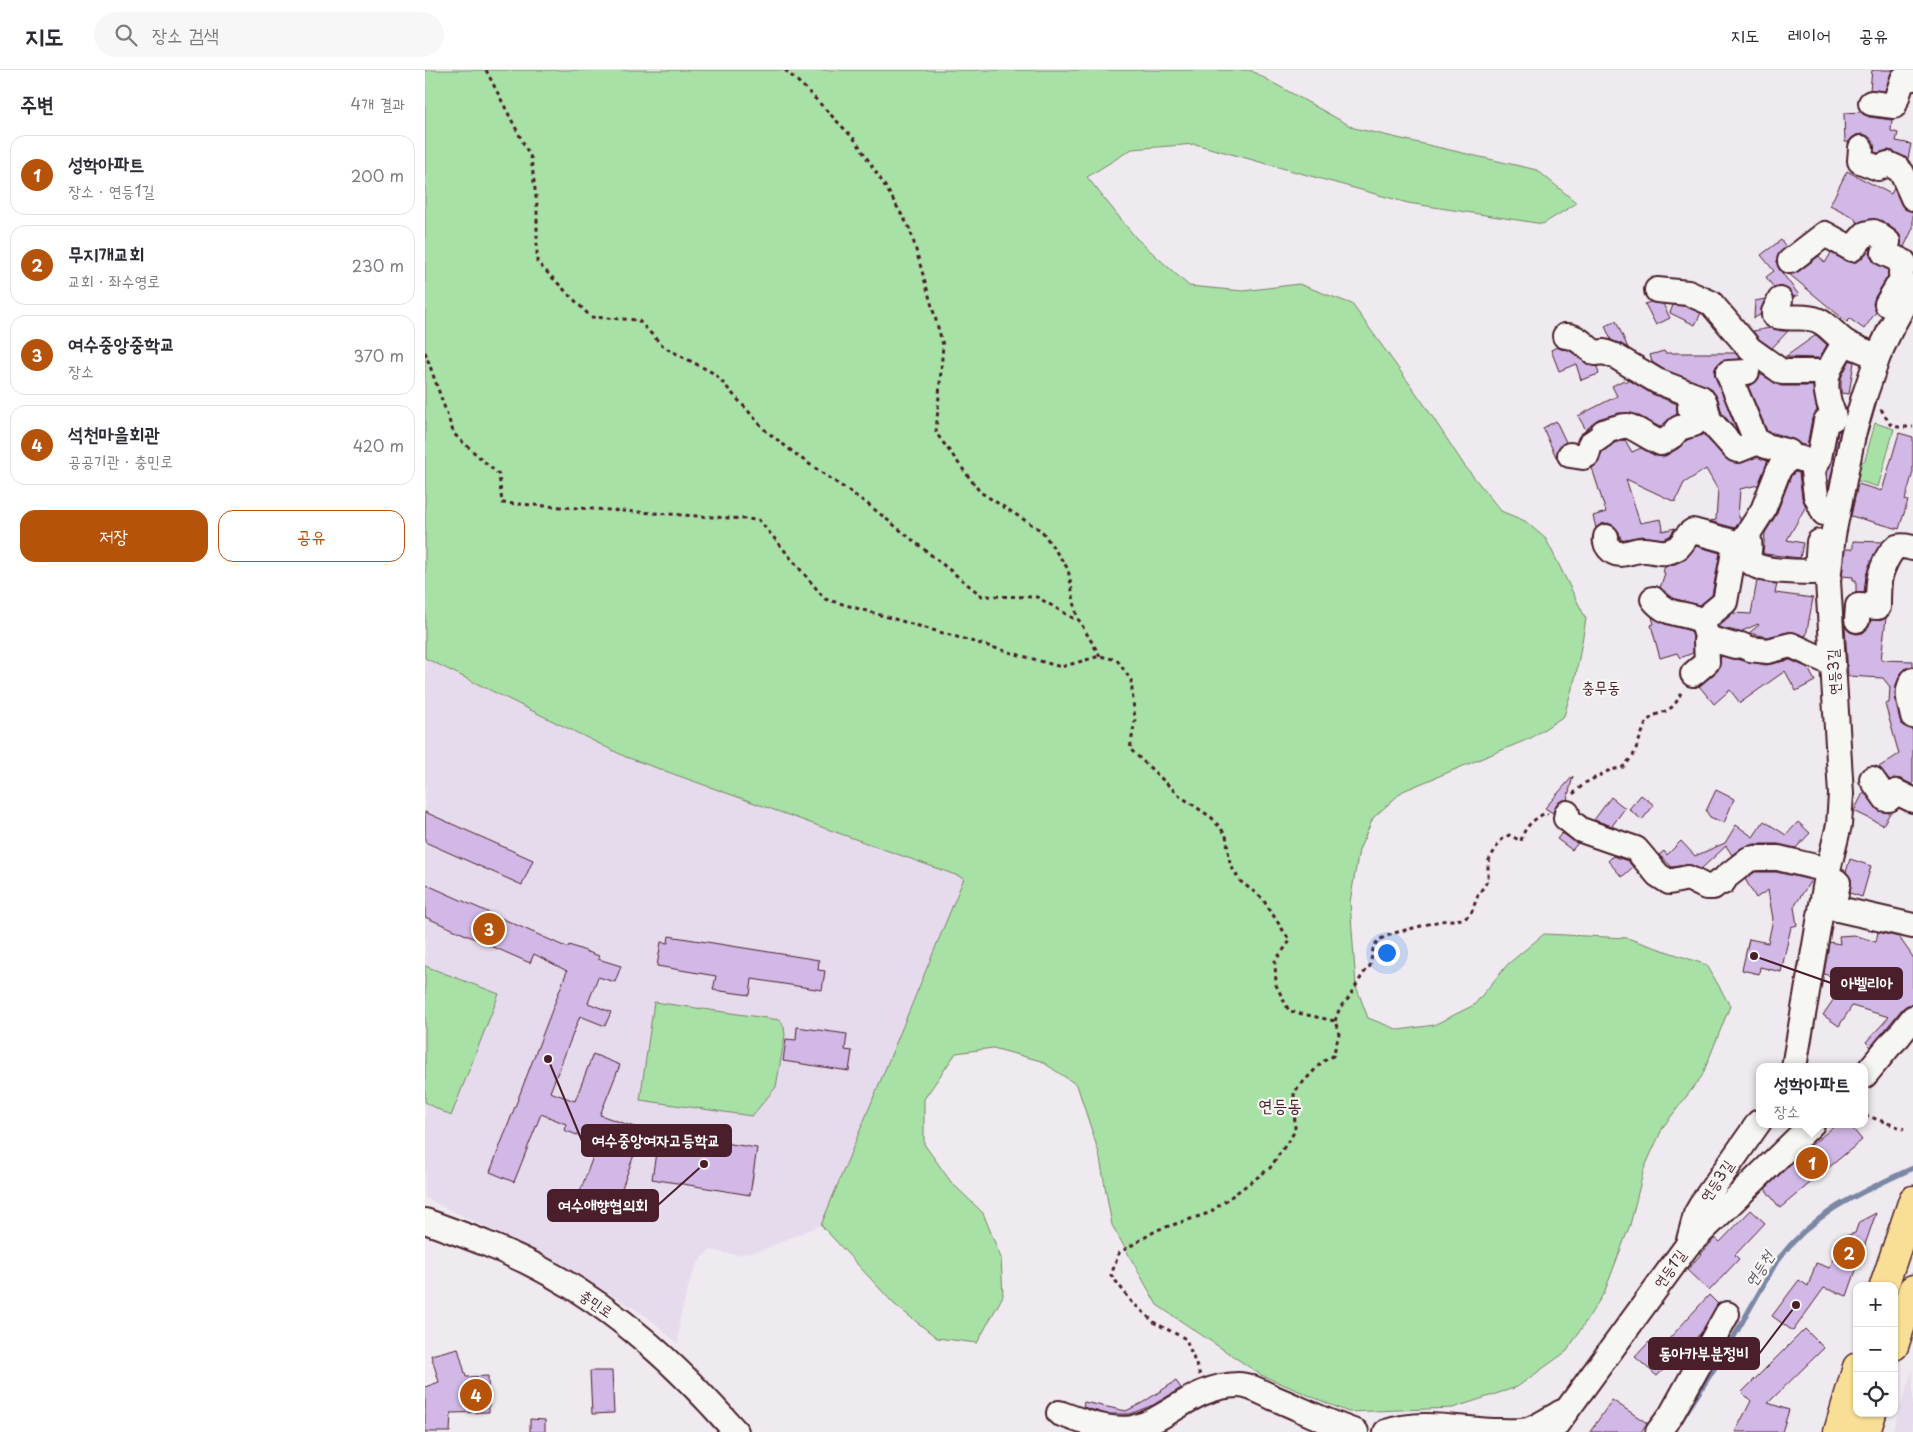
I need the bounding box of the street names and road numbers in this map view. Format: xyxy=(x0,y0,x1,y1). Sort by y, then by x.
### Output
street label: 연등3길 xyxy=(1820,648,1845,696)
street label: 연등3길 xyxy=(1693,1155,1738,1206)
street label: 연등1길 xyxy=(1647,1244,1691,1292)
street label: 충민로 xyxy=(575,1283,618,1322)

